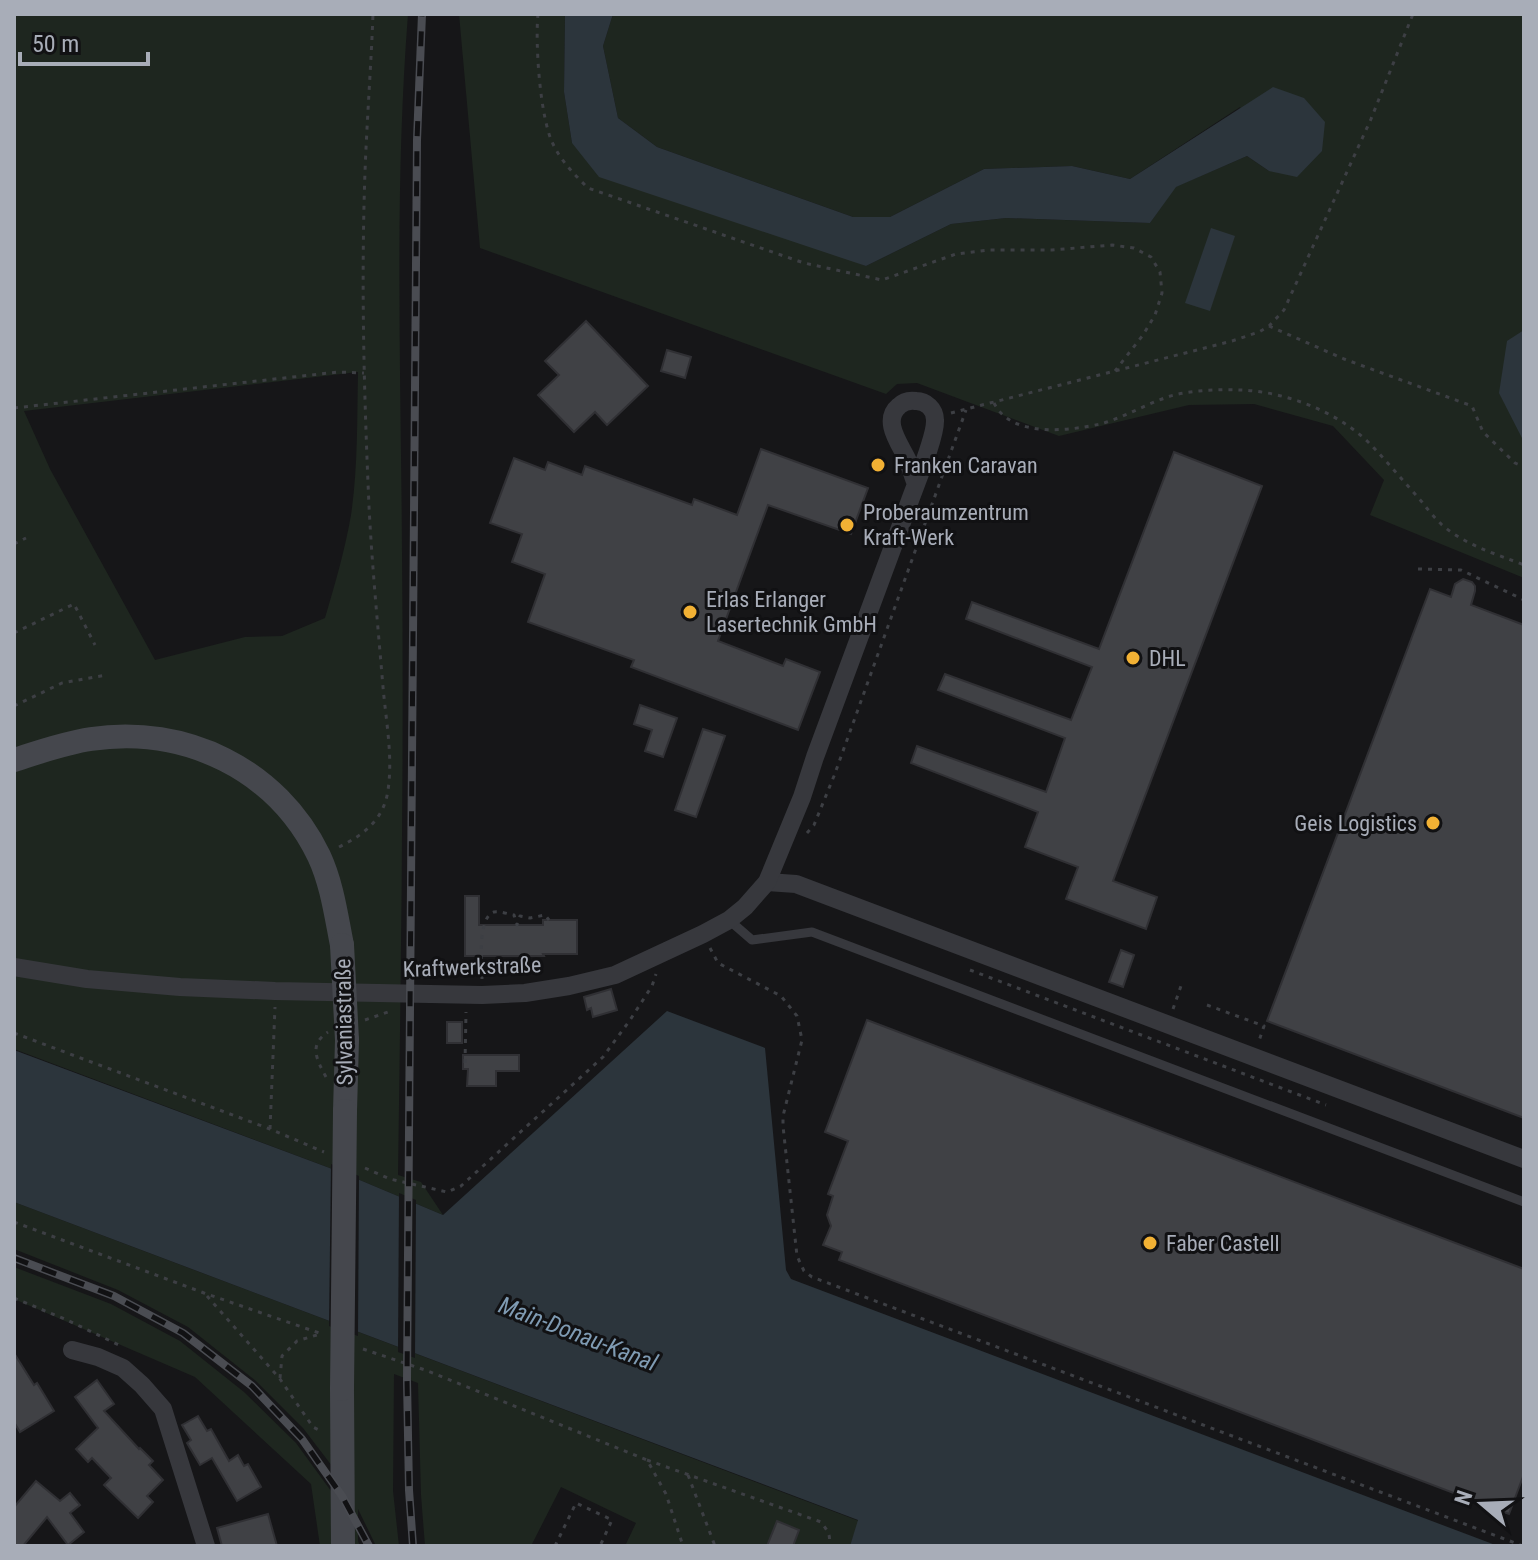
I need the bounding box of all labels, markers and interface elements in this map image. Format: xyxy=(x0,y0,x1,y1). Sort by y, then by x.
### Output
scale bar xyxy=(20,16,148,66)
text: 50 m xyxy=(32,30,79,58)
place label: Franken Caravan xyxy=(894,453,1038,478)
marker: Franken Caravan xyxy=(869,456,887,474)
place label: Proberaumzentrum Kraft-Werk xyxy=(863,500,1029,550)
marker: Proberaumzentrum Kraft-Werk xyxy=(838,516,856,534)
place label: Erlas Erlanger Lasertechnik GmbH xyxy=(706,587,877,637)
marker: Erlas Erlanger Lasertechnik GmbH xyxy=(681,603,699,621)
place label: DHL xyxy=(1149,646,1186,671)
marker: DHL xyxy=(1124,649,1142,667)
place label: Geis Logistics xyxy=(1294,811,1417,836)
marker: Geis Logistics xyxy=(1424,814,1442,832)
street label: Kraftwerkstraße xyxy=(402,952,542,982)
street label: Sylvaniastraße xyxy=(330,958,358,1086)
place label: Faber Castell xyxy=(1166,1231,1280,1256)
marker: Faber Castell xyxy=(1141,1234,1159,1252)
water label: Main-Donau-Kanal xyxy=(495,1291,662,1377)
north arrow xyxy=(1442,1464,1522,1544)
text: N xyxy=(1450,1487,1478,1508)

